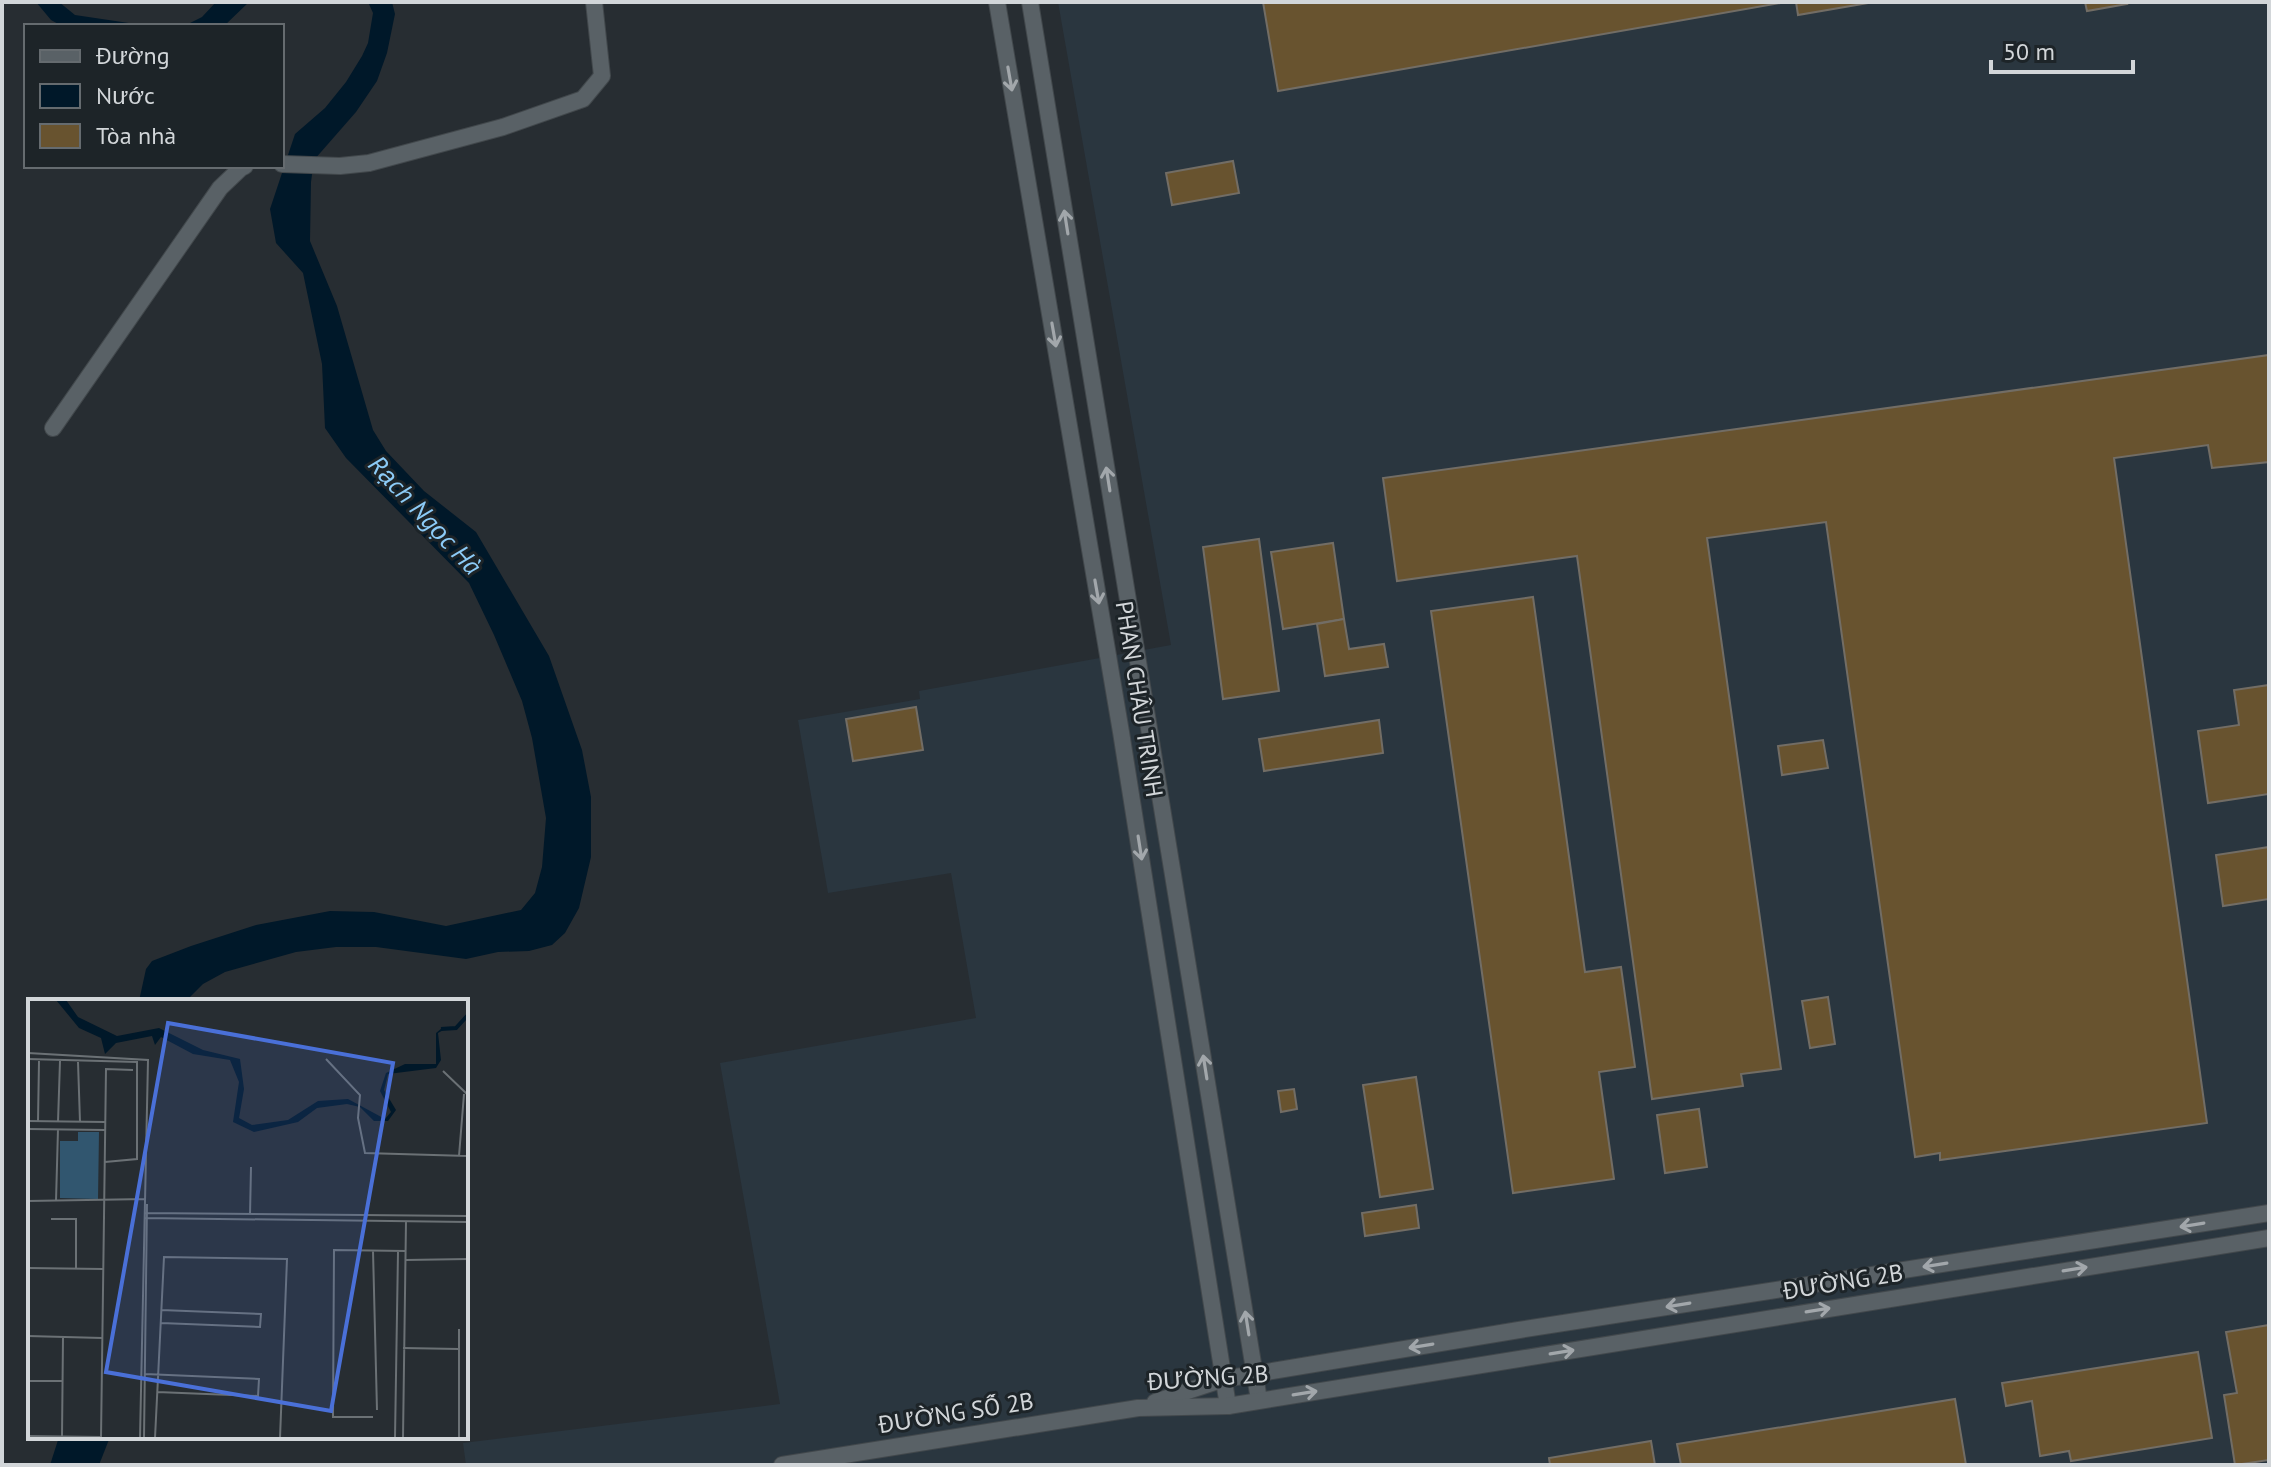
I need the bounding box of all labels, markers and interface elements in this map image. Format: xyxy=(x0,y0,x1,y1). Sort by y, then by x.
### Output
legend xyxy=(24,24,284,168)
scale bar xyxy=(1991,24,2133,74)
text: 50 m xyxy=(2003,36,2055,67)
text: Đường xyxy=(95,40,170,71)
one-way arrow xyxy=(1004,66,1019,91)
text: Nước xyxy=(96,80,155,111)
text: Tòa nhà xyxy=(96,120,176,151)
one-way arrow xyxy=(1058,210,1073,235)
one-way arrow xyxy=(1047,322,1062,347)
water label: Rạch Ngọc Hà xyxy=(362,448,489,582)
one-way arrow xyxy=(1100,467,1115,492)
one-way arrow xyxy=(1091,578,1106,604)
street label: PHAN CHÂU TRINH xyxy=(1109,599,1170,799)
one-way arrow xyxy=(1133,835,1148,860)
inset map xyxy=(28,999,468,1439)
one-way arrow xyxy=(1196,1055,1211,1080)
one-way arrow xyxy=(2180,1218,2205,1233)
street label: ĐƯỜNG 2B xyxy=(1780,1257,1905,1306)
one-way arrow xyxy=(1923,1258,1948,1273)
one-way arrow xyxy=(2062,1261,2087,1276)
one-way arrow xyxy=(1666,1298,1691,1313)
one-way arrow xyxy=(1805,1302,1830,1317)
one-way arrow xyxy=(1239,1311,1254,1337)
one-way arrow xyxy=(1409,1339,1435,1354)
one-way arrow xyxy=(1548,1344,1574,1359)
street label: ĐƯỜNG 2B xyxy=(1145,1358,1270,1397)
street label: ĐƯỜNG SỐ 2B xyxy=(875,1385,1036,1440)
one-way arrow xyxy=(1292,1385,1317,1400)

